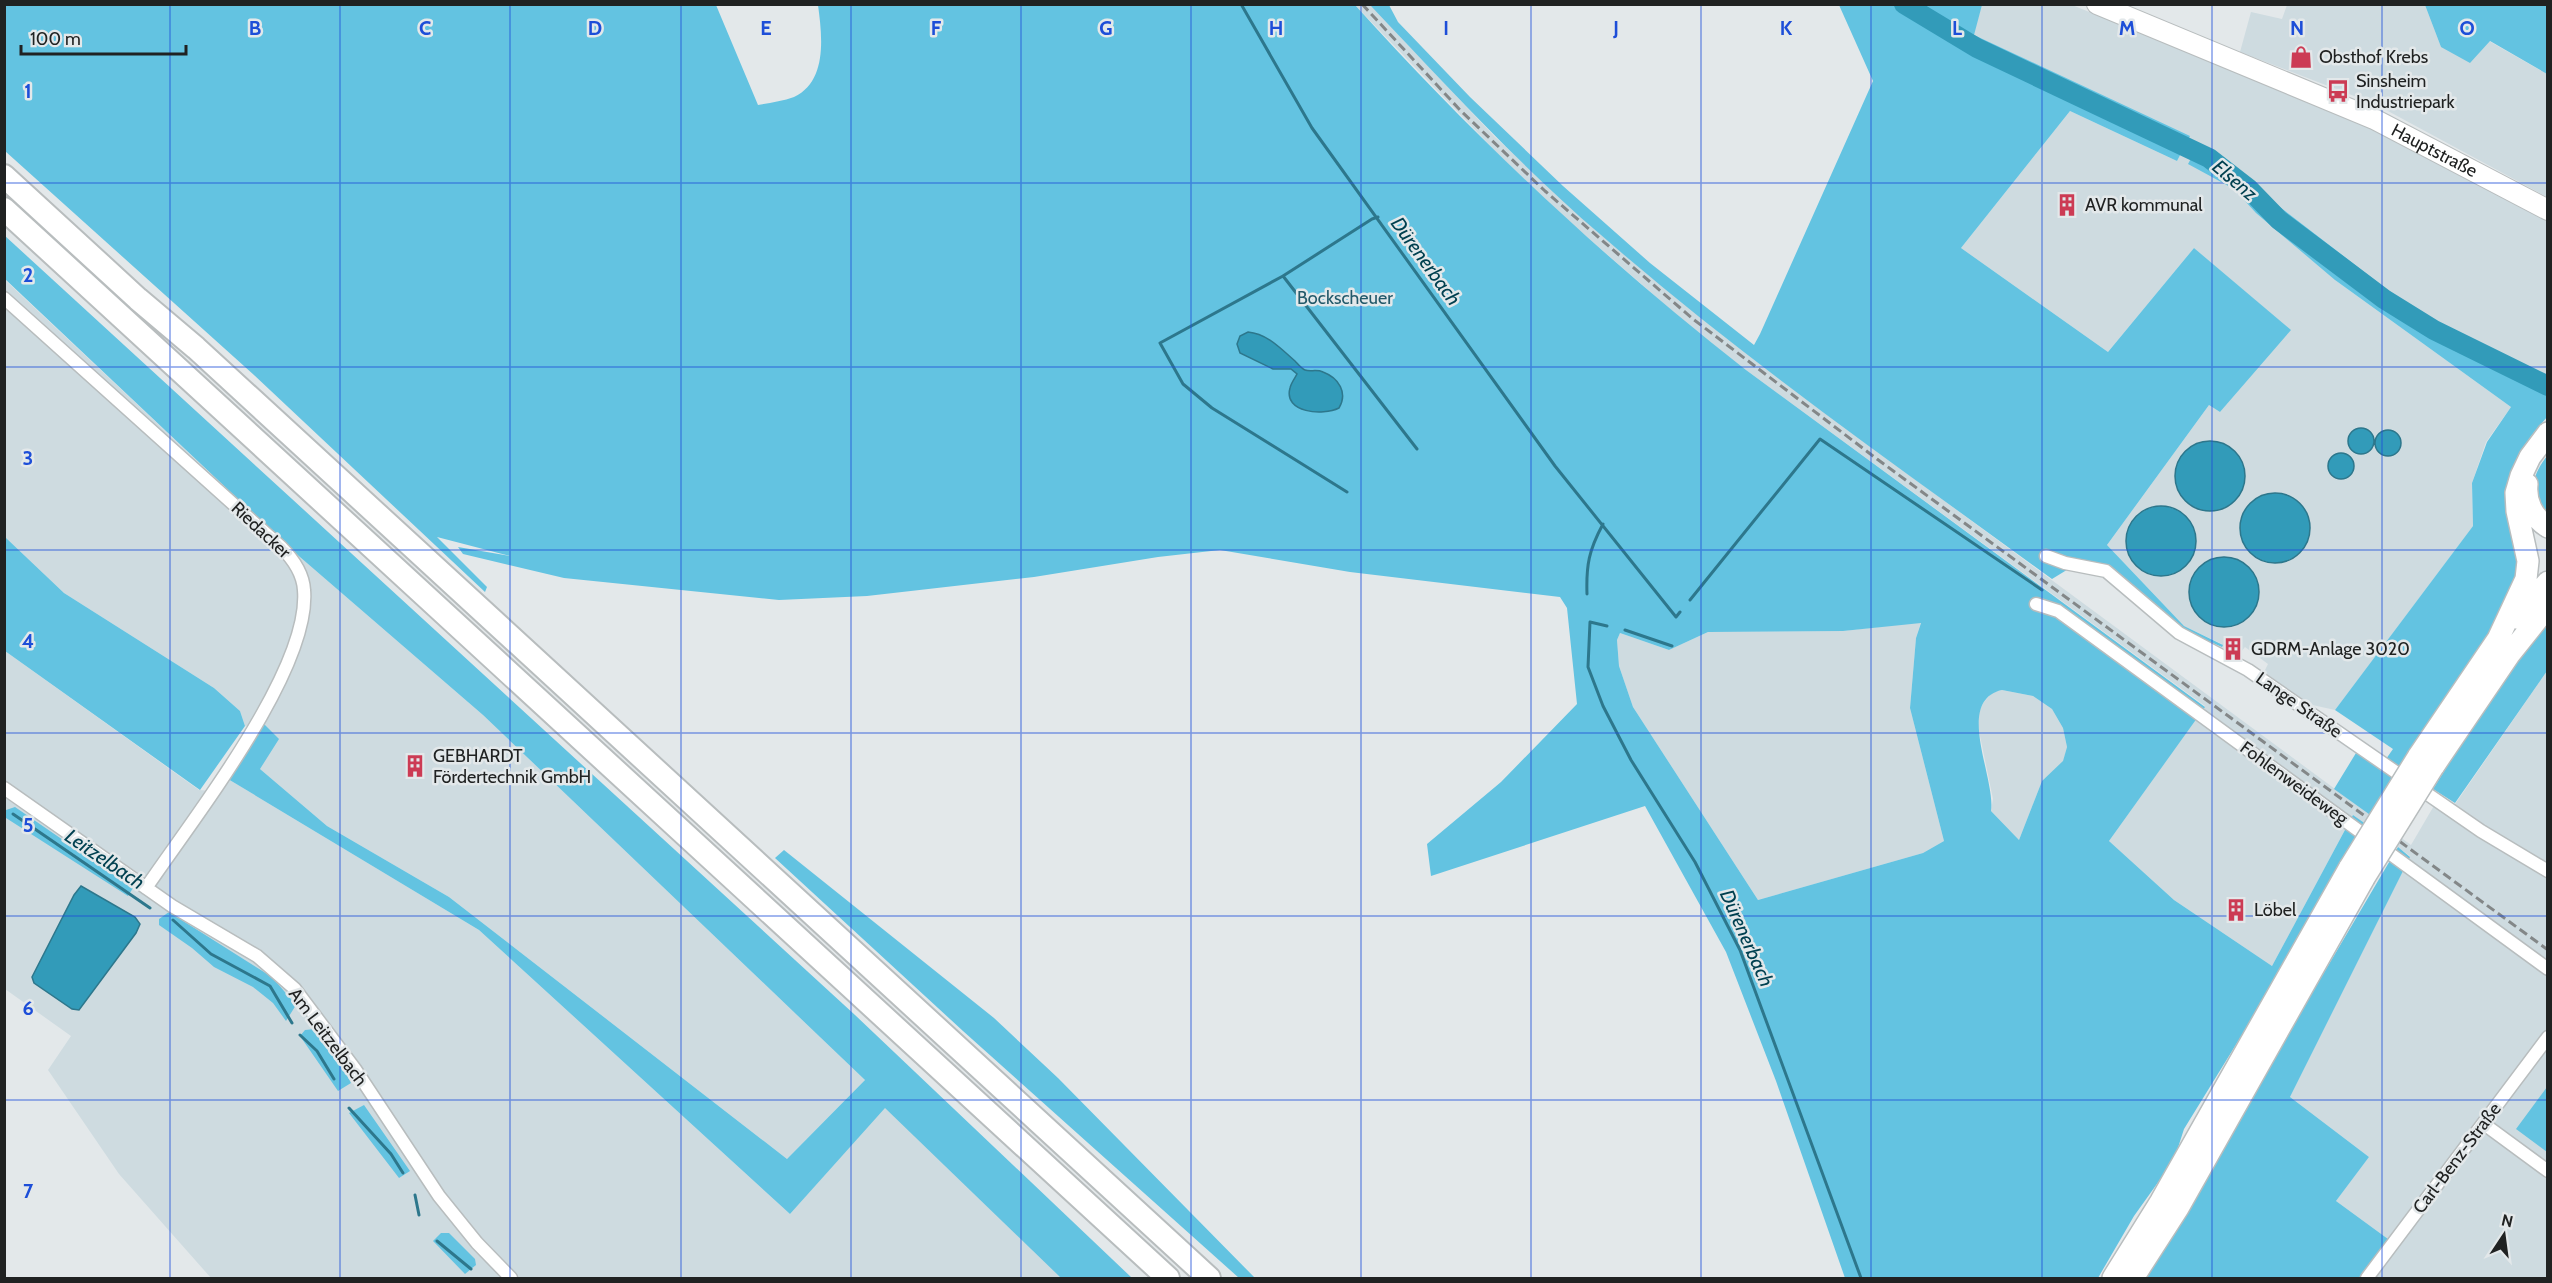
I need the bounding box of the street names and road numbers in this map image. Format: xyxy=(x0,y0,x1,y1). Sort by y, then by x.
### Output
street label: Hauptstraße xyxy=(2388,119,2481,182)
street label: Riedacker xyxy=(227,497,295,563)
street label: Lange Straße xyxy=(2252,667,2346,743)
street label: Fohlenweideweg xyxy=(2236,737,2353,830)
street label: Am Leitzelbach xyxy=(284,984,372,1090)
street label: Carl-Benz-Straße xyxy=(2408,1098,2506,1218)

